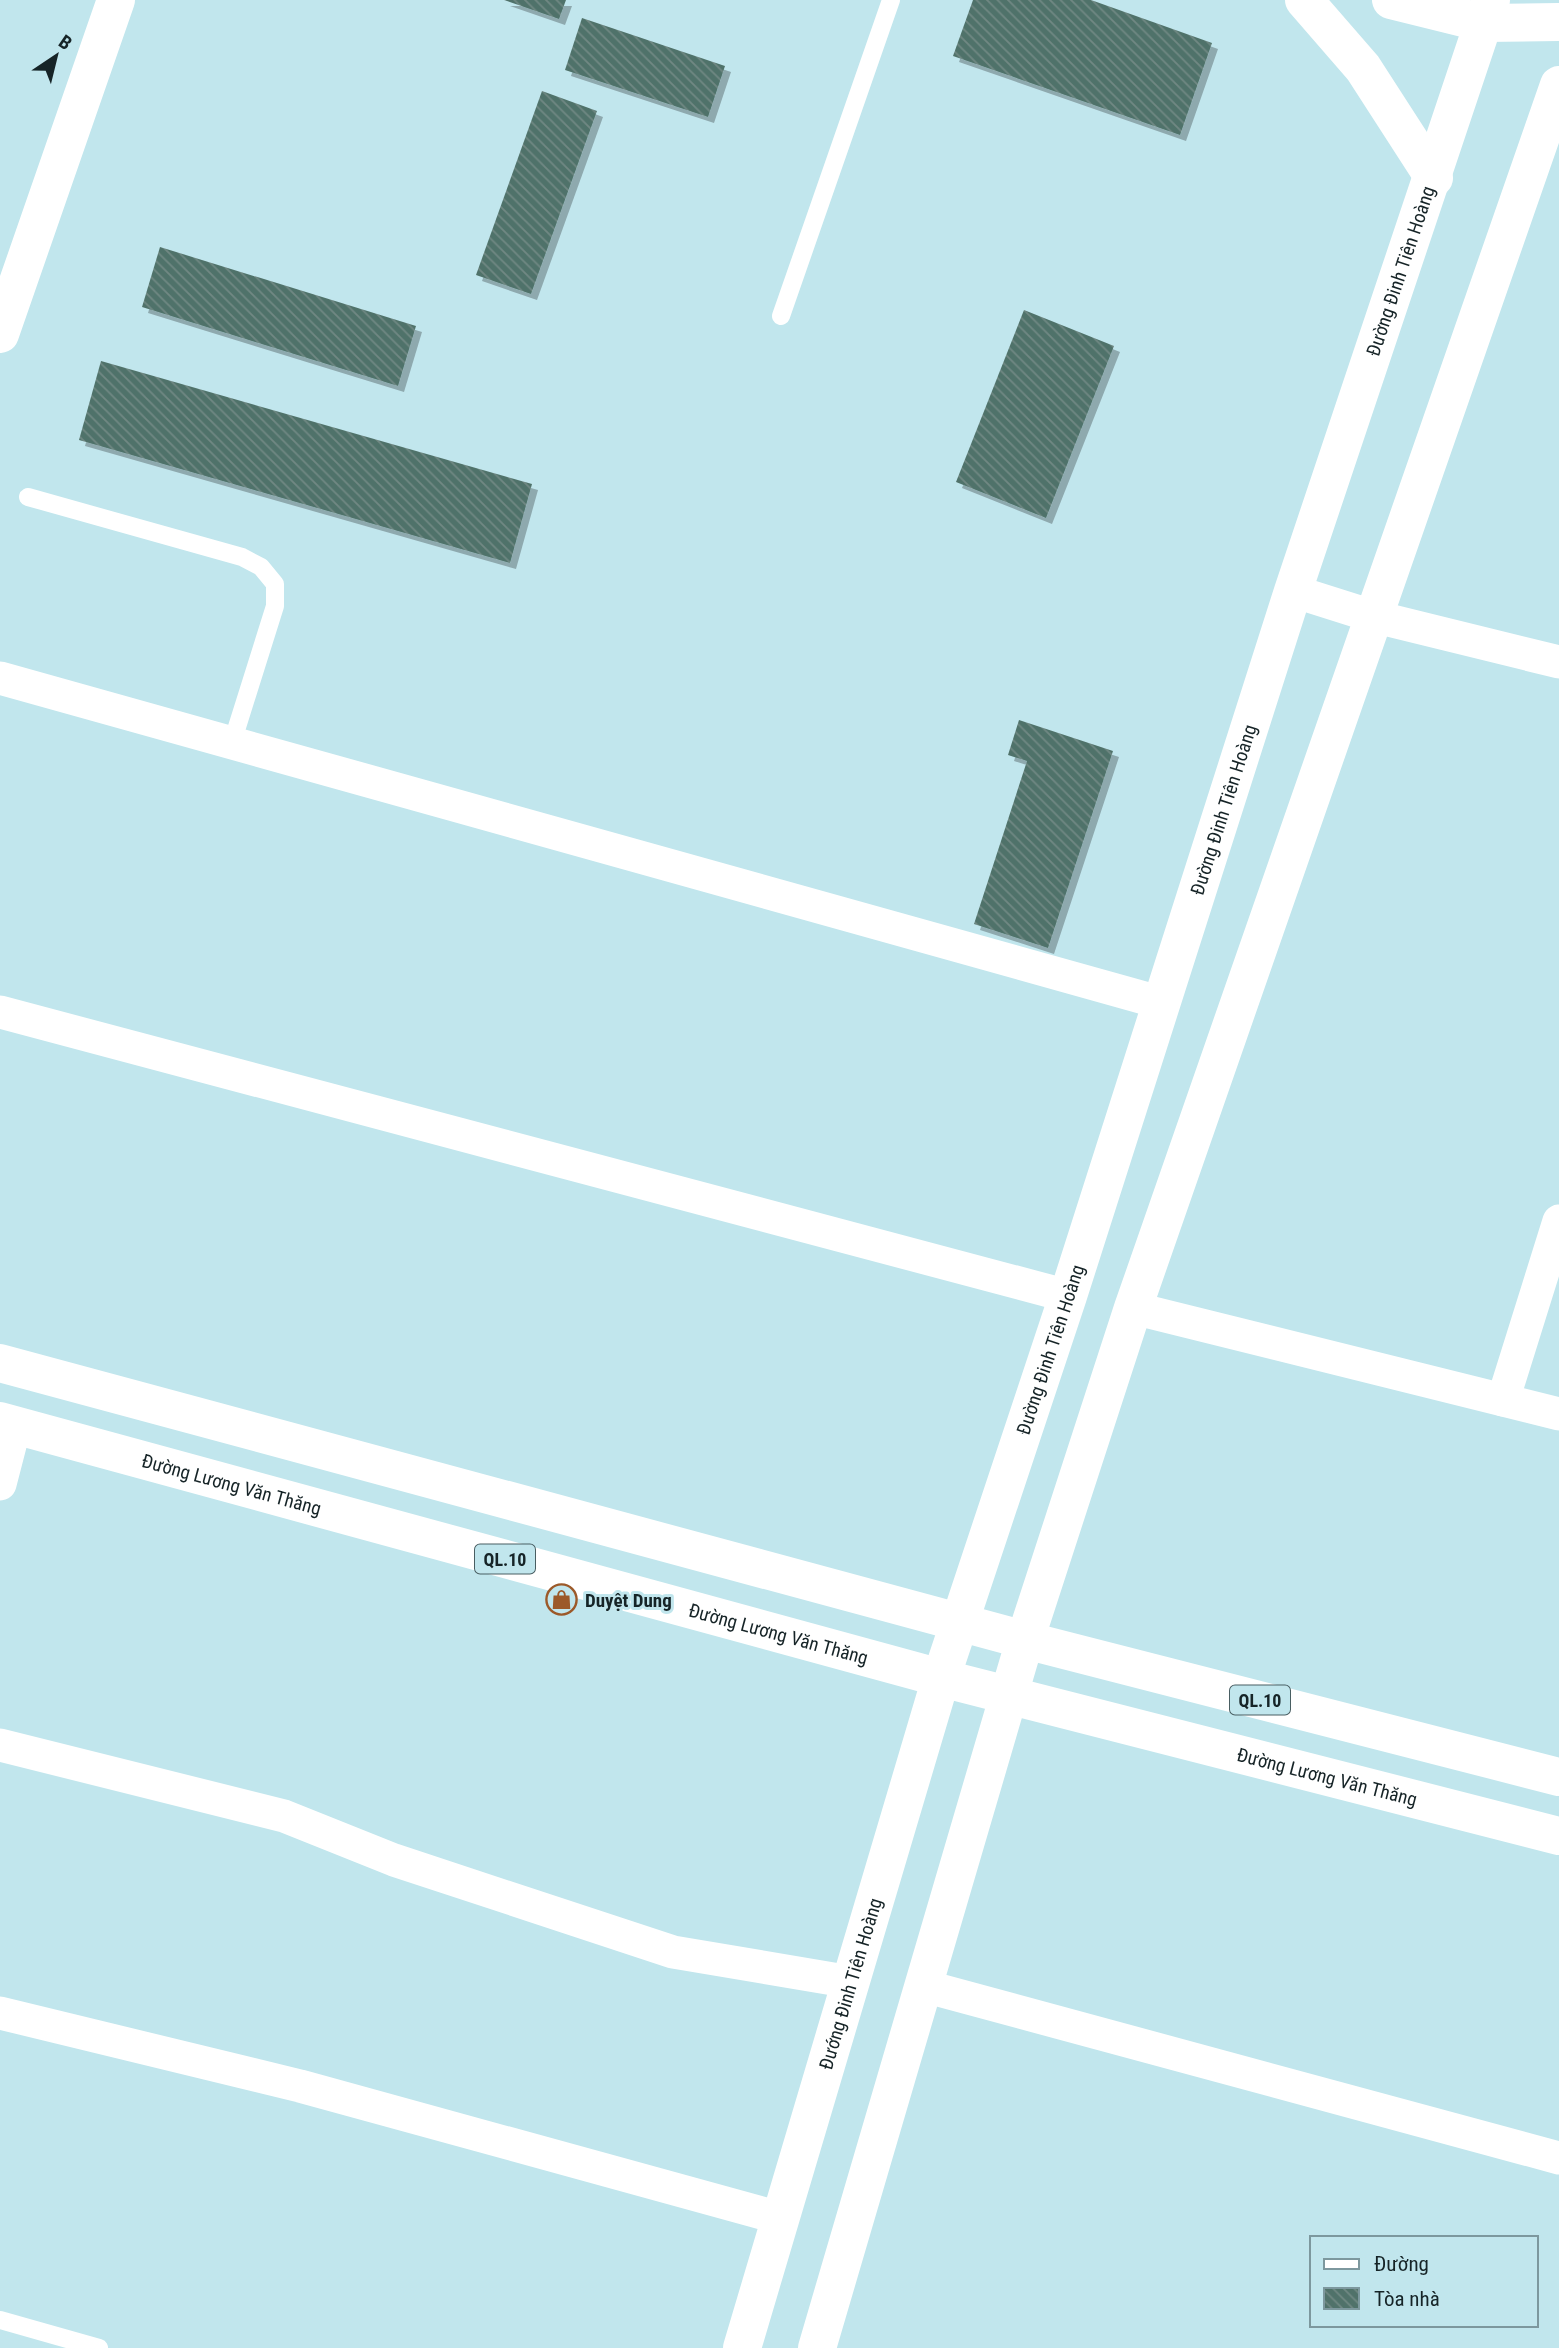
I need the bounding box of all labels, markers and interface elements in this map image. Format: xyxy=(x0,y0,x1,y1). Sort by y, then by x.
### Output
north arrow xyxy=(21,21,91,91)
text: B xyxy=(54,30,76,55)
street label: Đường Đinh Tiên Hoàng xyxy=(1361,183,1439,359)
street label: Đường Đinh Tiên Hoàng xyxy=(1185,721,1261,898)
street label: Đường Đinh Tiên Hoàng xyxy=(1011,1262,1089,1438)
street label: Đường Lương Văn Thăng xyxy=(139,1449,324,1520)
road number: QL.10 xyxy=(475,1544,535,1574)
shop icon: Duyệt Dung xyxy=(545,1583,579,1617)
place label: Duyệt Dung xyxy=(585,1589,672,1612)
street label: Đường Lương Văn Thăng xyxy=(686,1598,871,1669)
road number: QL.10 xyxy=(1230,1686,1290,1714)
street label: Đường Lương Văn Thăng xyxy=(1235,1743,1420,1811)
street label: Đướng Đinh Tiên Hoàng xyxy=(814,1895,887,2072)
legend xyxy=(1310,2236,1538,2327)
text: Đường xyxy=(1374,2252,1429,2276)
text: Tòa nhà xyxy=(1374,2287,1440,2311)

